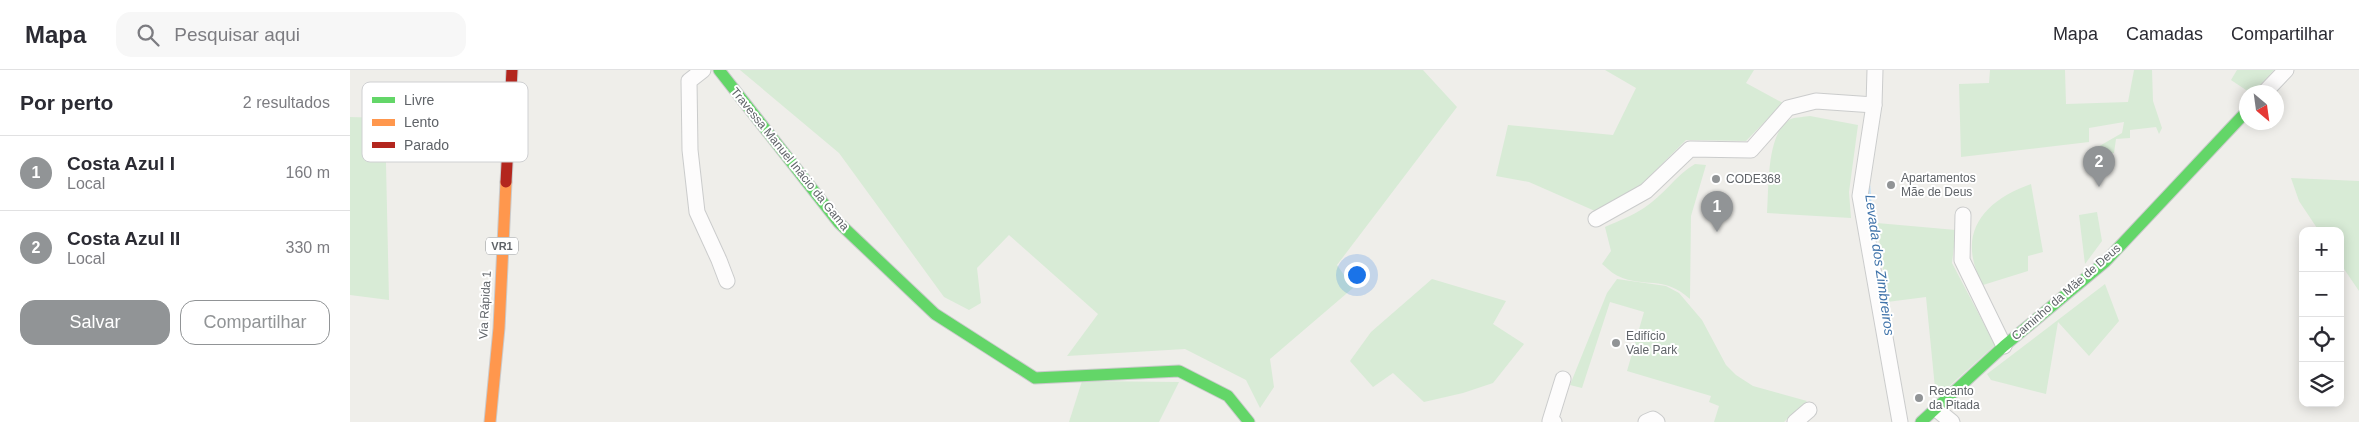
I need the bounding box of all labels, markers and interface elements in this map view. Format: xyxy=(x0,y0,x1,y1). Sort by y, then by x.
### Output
search box xyxy=(116,12,466,57)
text: Mapa xyxy=(25,21,86,48)
icon: search xyxy=(134,21,162,49)
text: Pesquisar aqui xyxy=(174,24,300,45)
text: Mapa xyxy=(2053,24,2098,44)
text: Camadas xyxy=(2126,24,2203,44)
text: Compartilhar xyxy=(2231,24,2334,44)
legend xyxy=(362,82,528,162)
street label: Travessa Manuel Inácio da Gama xyxy=(728,85,852,233)
north arrow xyxy=(2239,85,2284,130)
text: Por perto xyxy=(20,91,113,114)
text: Livre xyxy=(404,92,435,108)
text: 2 resultados xyxy=(243,94,330,111)
text: Lento xyxy=(404,114,439,130)
text: Parado xyxy=(404,137,449,153)
pin: 2 xyxy=(2083,146,2115,187)
text: Costa Azul I xyxy=(67,153,175,174)
text: 1 xyxy=(32,164,40,181)
text: 160 m xyxy=(286,164,330,181)
place label: Apartamentos Mãe de Deus xyxy=(1901,171,1976,199)
place label: CODE368 xyxy=(1726,172,1781,186)
marker: CODE368 xyxy=(1710,173,1722,185)
text: Local xyxy=(67,175,105,192)
marker: Apartamentos Mãe de Deus xyxy=(1885,179,1897,191)
pin: 1 xyxy=(1701,191,1733,232)
water label: Levada dos Zimbreiros xyxy=(1862,193,1898,337)
map controls xyxy=(2299,227,2344,407)
button: + xyxy=(2299,227,2344,272)
text: Costa Azul II xyxy=(67,228,180,249)
road number: VR1 xyxy=(486,238,518,255)
text: 2 xyxy=(32,239,40,256)
text: 330 m xyxy=(286,239,330,256)
street label: Caminho da Mãe de Deus xyxy=(2009,241,2123,343)
text: Local xyxy=(67,250,105,267)
your location xyxy=(1344,262,1370,288)
street label: Via Rápida 1 xyxy=(476,270,494,340)
button: − xyxy=(2299,272,2344,317)
button: Salvar xyxy=(20,300,170,345)
button: Compartilhar xyxy=(180,300,330,345)
button: locate xyxy=(2299,317,2344,362)
place label: Edifício Vale Park xyxy=(1626,329,1678,357)
marker: Edifício Vale Park xyxy=(1610,337,1622,349)
button: layers xyxy=(2299,362,2344,407)
place label: Recanto da Pitada xyxy=(1929,384,1980,412)
marker: Recanto da Pitada xyxy=(1913,392,1925,404)

